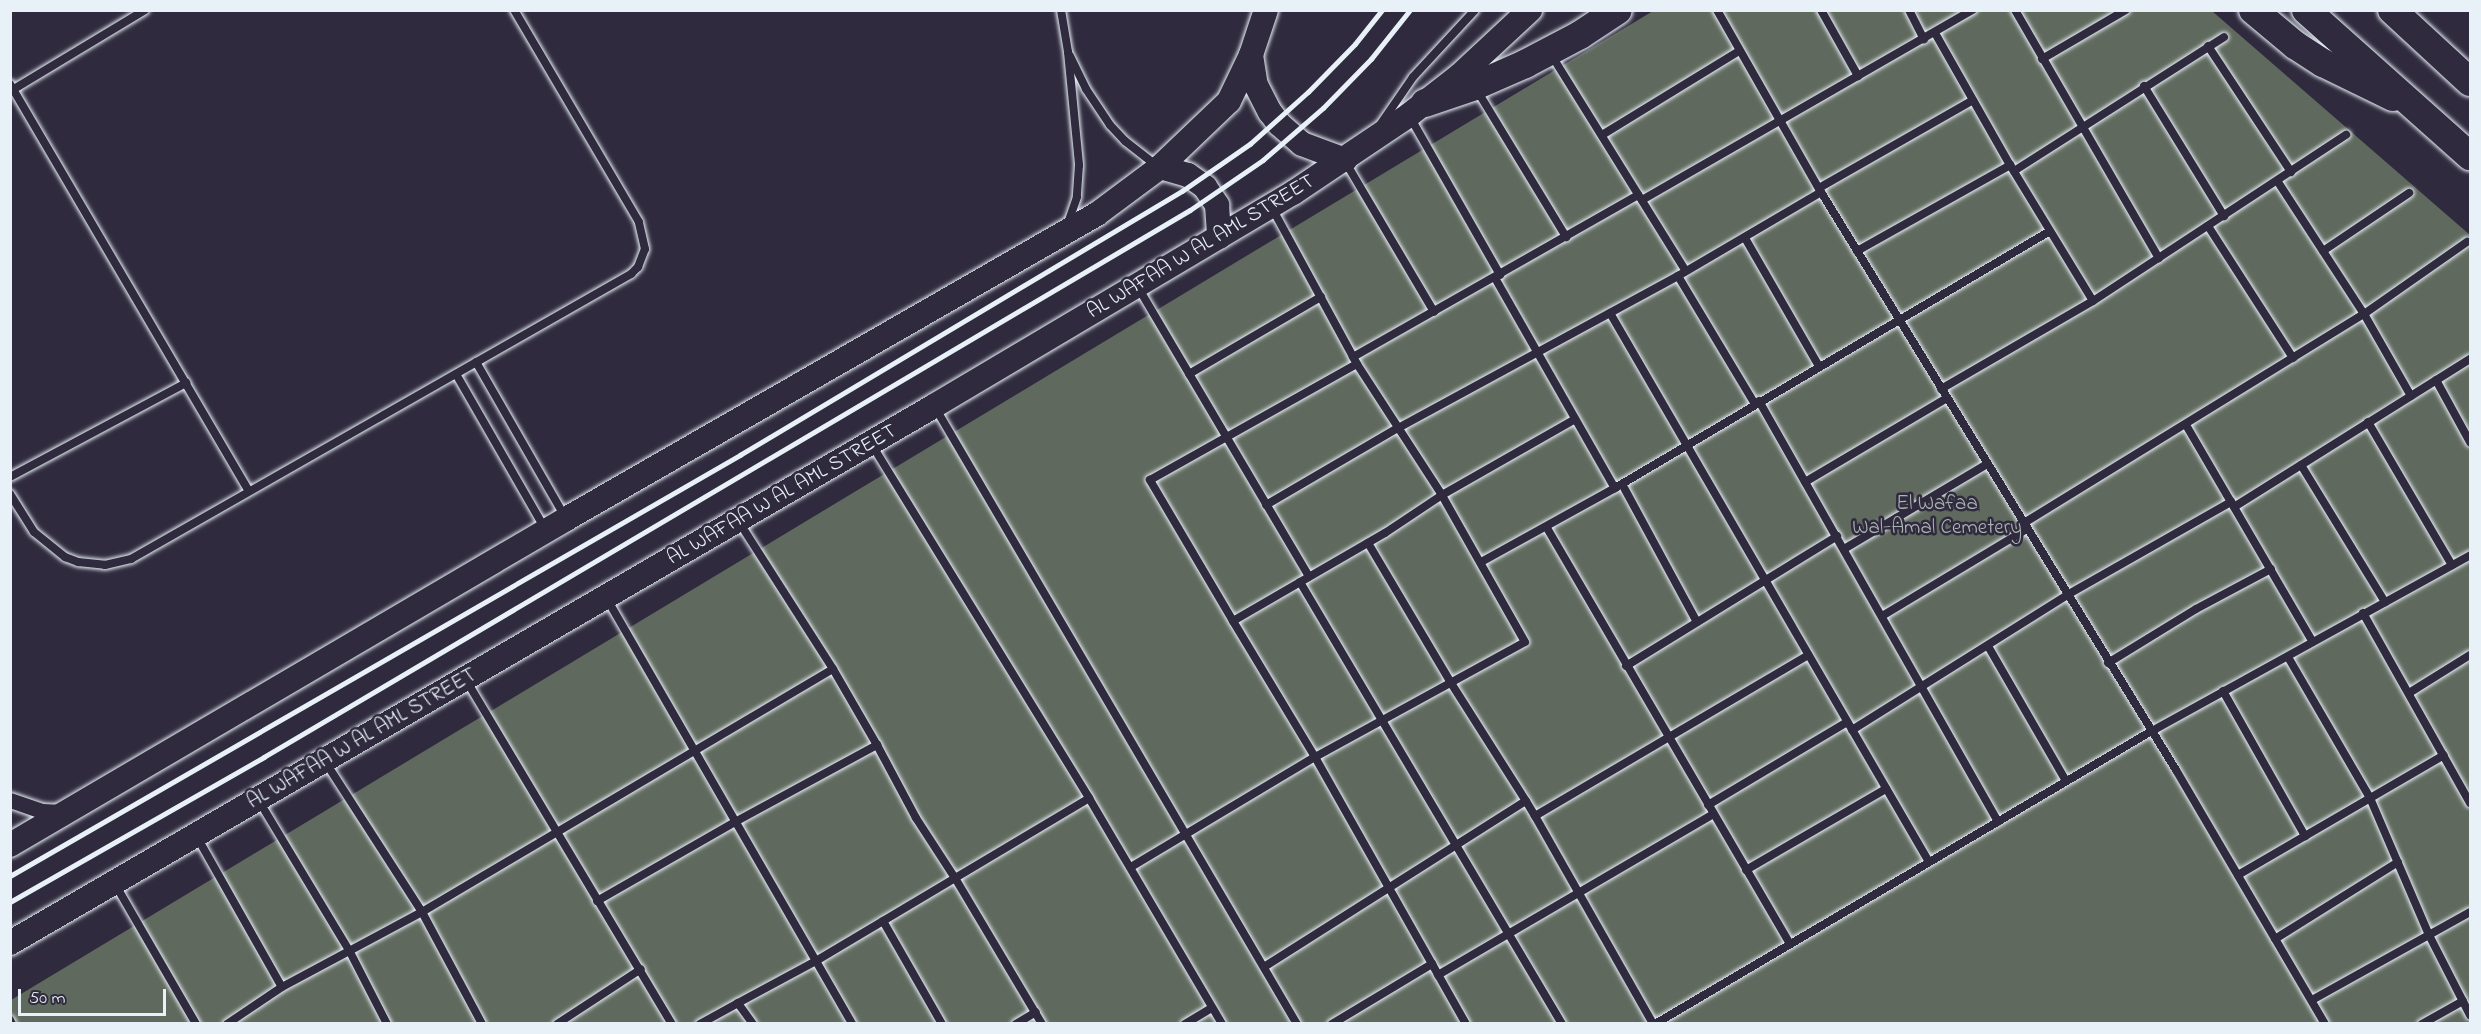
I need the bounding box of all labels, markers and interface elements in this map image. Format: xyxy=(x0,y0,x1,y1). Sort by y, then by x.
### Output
street label: AL WAFAA W AL AML STREET xyxy=(1083,169,1319,325)
street label: AL WAFAA W AL AML STREET xyxy=(663,419,901,571)
park label: El Wafaa Wal-Amal Cemetery xyxy=(1852,491,2022,541)
street label: AL WAFAA W AL AML STREET xyxy=(243,663,481,815)
scale bar xyxy=(21,977,170,1015)
text: 50 m xyxy=(29,986,66,1012)

